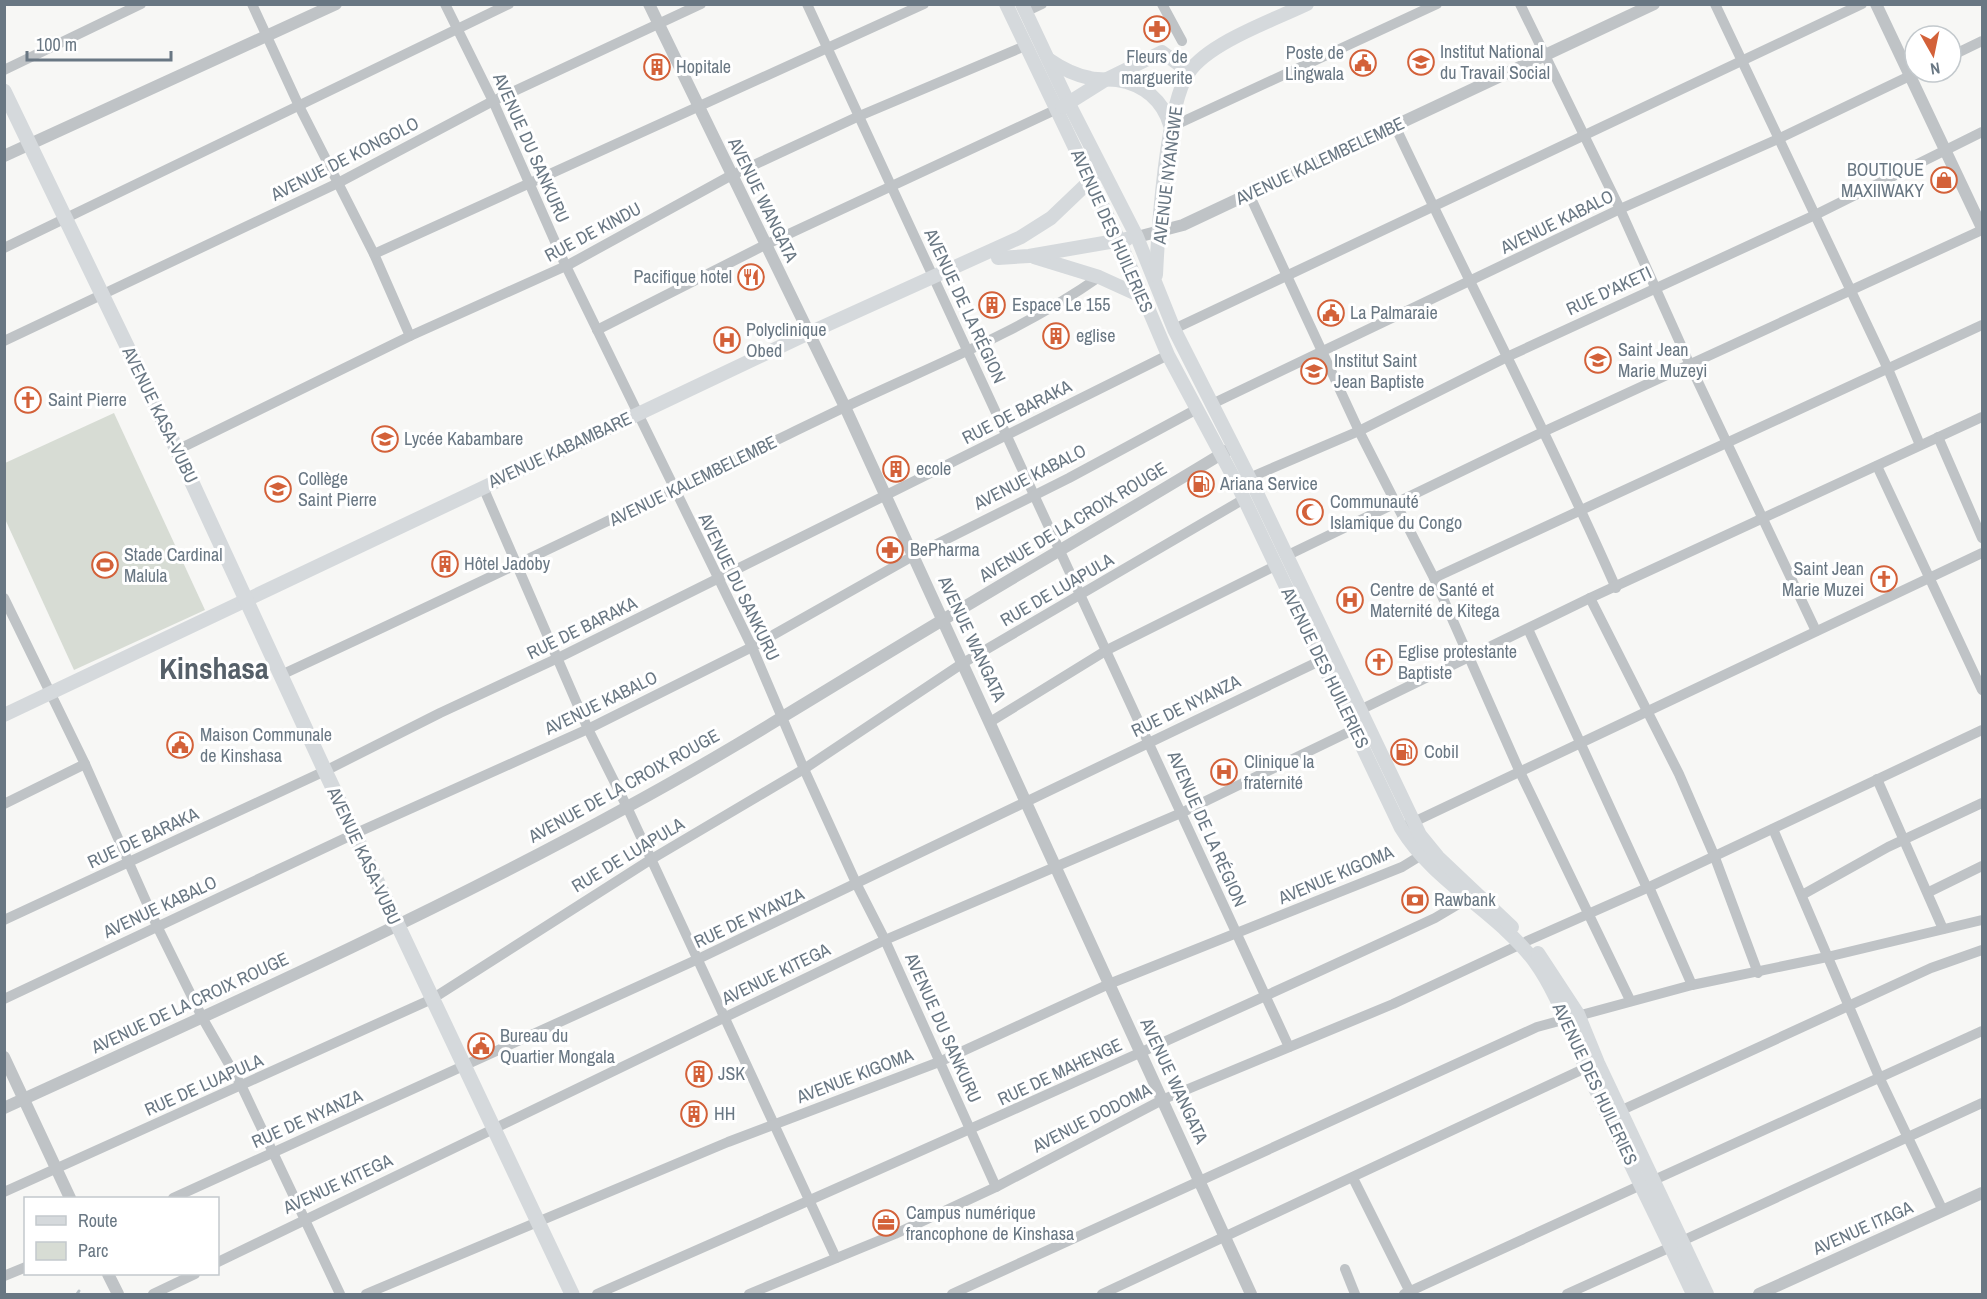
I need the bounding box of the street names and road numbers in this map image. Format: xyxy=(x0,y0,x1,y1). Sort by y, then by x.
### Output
street label: AVENUE DU SANKURU xyxy=(487,68,576,227)
street label: AVENUE NYANGWE xyxy=(1147,104,1188,246)
street label: AVENUE DE KONGOLO xyxy=(266,110,423,207)
street label: AVENUE KALEMBELEMBE xyxy=(1230,110,1408,211)
street label: AVENUE WANGATA xyxy=(722,132,804,266)
street label: AVENUE DES HUILERIES xyxy=(1065,144,1160,316)
street label: AVENUE KABALO xyxy=(1495,183,1617,260)
street label: RUE DE KINDU xyxy=(540,196,645,267)
street label: AVENUE DE LA RÉGION xyxy=(918,224,1012,387)
street label: RUE D'AKETI xyxy=(1562,260,1655,321)
street label: AVENUE KASA-VUBU xyxy=(116,341,204,487)
street label: RUE DE BARAKA xyxy=(958,373,1076,450)
street label: AVENUE KABAMBARE xyxy=(483,405,636,494)
street label: AVENUE KALEMBELEMBE xyxy=(604,429,781,532)
street label: AVENUE KABALO xyxy=(969,438,1090,516)
street label: AVENUE DE LA CROIX ROUGE xyxy=(973,456,1171,588)
street label: AVENUE DU SANKURU xyxy=(692,508,786,665)
street label: RUE DE LUAPULA xyxy=(995,547,1118,632)
street label: AVENUE WANGATA xyxy=(932,571,1013,706)
street label: AVENUE DES HUILERIES xyxy=(1275,582,1375,753)
street label: RUE DE BARAKA xyxy=(522,590,641,665)
street label: AVENUE KABALO xyxy=(539,664,661,741)
street label: RUE DE NYANZA xyxy=(1127,668,1245,743)
street label: AVENUE DE LA CROIX ROUGE xyxy=(523,723,724,849)
street label: AVENUE DE LA RÉGION xyxy=(1161,746,1253,911)
street label: AVENUE KASA-VUBU xyxy=(321,782,407,929)
street label: RUE DE BARAKA xyxy=(83,801,202,874)
street label: RUE DE LUAPULA xyxy=(567,811,689,898)
street label: AVENUE KIGOMA xyxy=(1273,839,1397,910)
street label: AVENUE KABALO xyxy=(98,869,221,944)
street label: RUE DE NYANZA xyxy=(690,881,808,954)
street label: AVENUE KITEGA xyxy=(716,936,834,1011)
street label: AVENUE DE LA CROIX ROUGE xyxy=(86,946,292,1060)
street label: AVENUE DU SANKURU xyxy=(899,948,988,1107)
street label: AVENUE DES HUILERIES xyxy=(1546,998,1644,1169)
street label: AVENUE WANGATA xyxy=(1134,1013,1215,1148)
street label: RUE DE MAHENGE xyxy=(994,1032,1126,1111)
street label: AVENUE KIGOMA xyxy=(792,1042,917,1110)
street label: RUE DE LUAPULA xyxy=(141,1047,267,1122)
street label: AVENUE DODOMA xyxy=(1027,1077,1156,1159)
street label: RUE DE NYANZA xyxy=(248,1083,366,1154)
street label: AVENUE KITEGA xyxy=(278,1147,397,1220)
street label: AVENUE ITAGA xyxy=(1808,1194,1917,1261)

